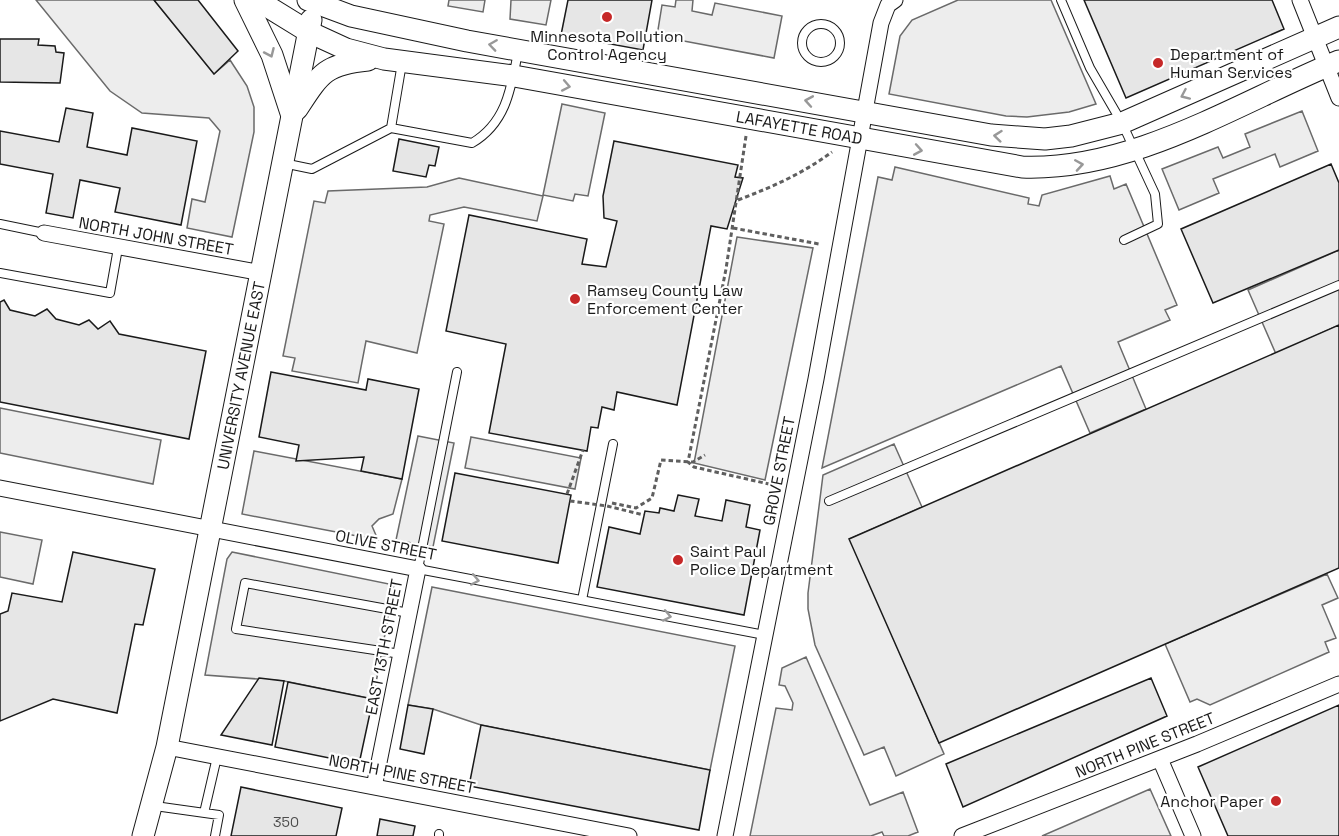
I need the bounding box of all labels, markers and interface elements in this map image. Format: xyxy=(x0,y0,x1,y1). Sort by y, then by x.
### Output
marker: Minnesota Pollution Control Agency xyxy=(600,10,614,24)
place label: Minnesota Pollution Control Agency xyxy=(530,26,684,65)
one-way arrow xyxy=(488,39,497,51)
place label: Department of Human Services xyxy=(1170,44,1293,83)
one-way arrow xyxy=(263,46,275,57)
marker: Department of Human Services xyxy=(1151,56,1165,70)
one-way arrow xyxy=(561,79,571,92)
one-way arrow xyxy=(1181,88,1192,100)
one-way arrow xyxy=(804,96,813,108)
street label: LAFAYETTE ROAD xyxy=(735,106,864,149)
one-way arrow xyxy=(993,130,1003,143)
one-way arrow xyxy=(913,143,923,156)
one-way arrow xyxy=(1074,159,1084,171)
street label: NORTH JOHN STREET xyxy=(77,212,235,260)
street label: UNIVERSITY AVENUE EAST xyxy=(212,280,269,471)
place label: Ramsey County Law Enforcement Center xyxy=(587,280,743,319)
marker: Ramsey County Law Enforcement Center xyxy=(568,292,582,306)
street label: GROVE STREET xyxy=(758,415,800,527)
street label: OLIVE STREET xyxy=(334,525,438,565)
place label: Saint Paul Police Department xyxy=(690,541,833,580)
marker: Saint Paul Police Department xyxy=(671,553,685,567)
one-way arrow xyxy=(470,573,480,586)
street label: EAST 13TH STREET xyxy=(361,577,407,717)
one-way arrow xyxy=(662,609,672,622)
street label: NORTH PINE STREET xyxy=(1072,707,1218,783)
street label: NORTH PINE STREET xyxy=(327,749,477,799)
place label: Anchor Paper xyxy=(1160,791,1264,812)
marker: Anchor Paper xyxy=(1269,794,1283,808)
house number: 350 xyxy=(273,813,299,831)

